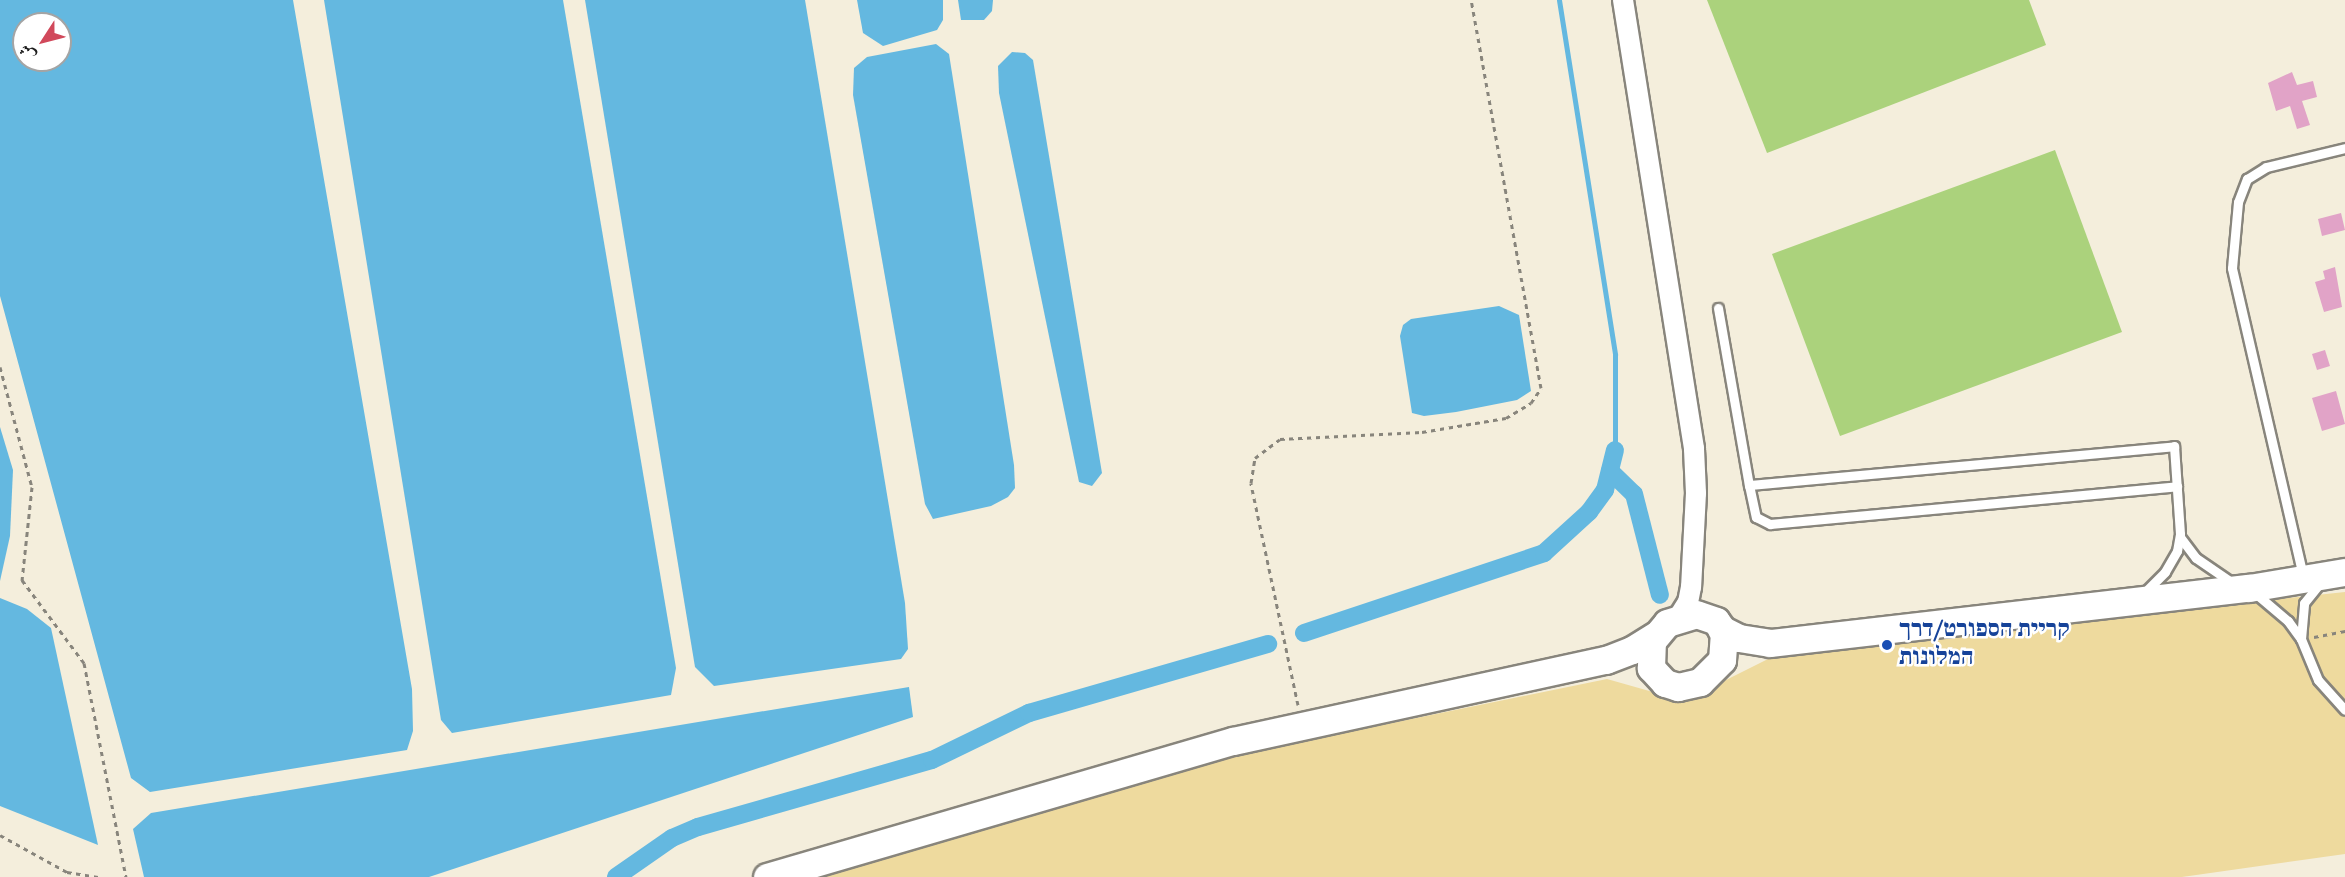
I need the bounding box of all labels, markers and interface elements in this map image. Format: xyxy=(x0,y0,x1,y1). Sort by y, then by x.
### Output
north arrow xyxy=(12,12,72,72)
text: ش xyxy=(15,39,43,65)
place label: קריית הספורט/דרך המלונות xyxy=(1899,617,2070,673)
marker: קריית הספורט/דרך המלונות xyxy=(1880,638,1894,652)

